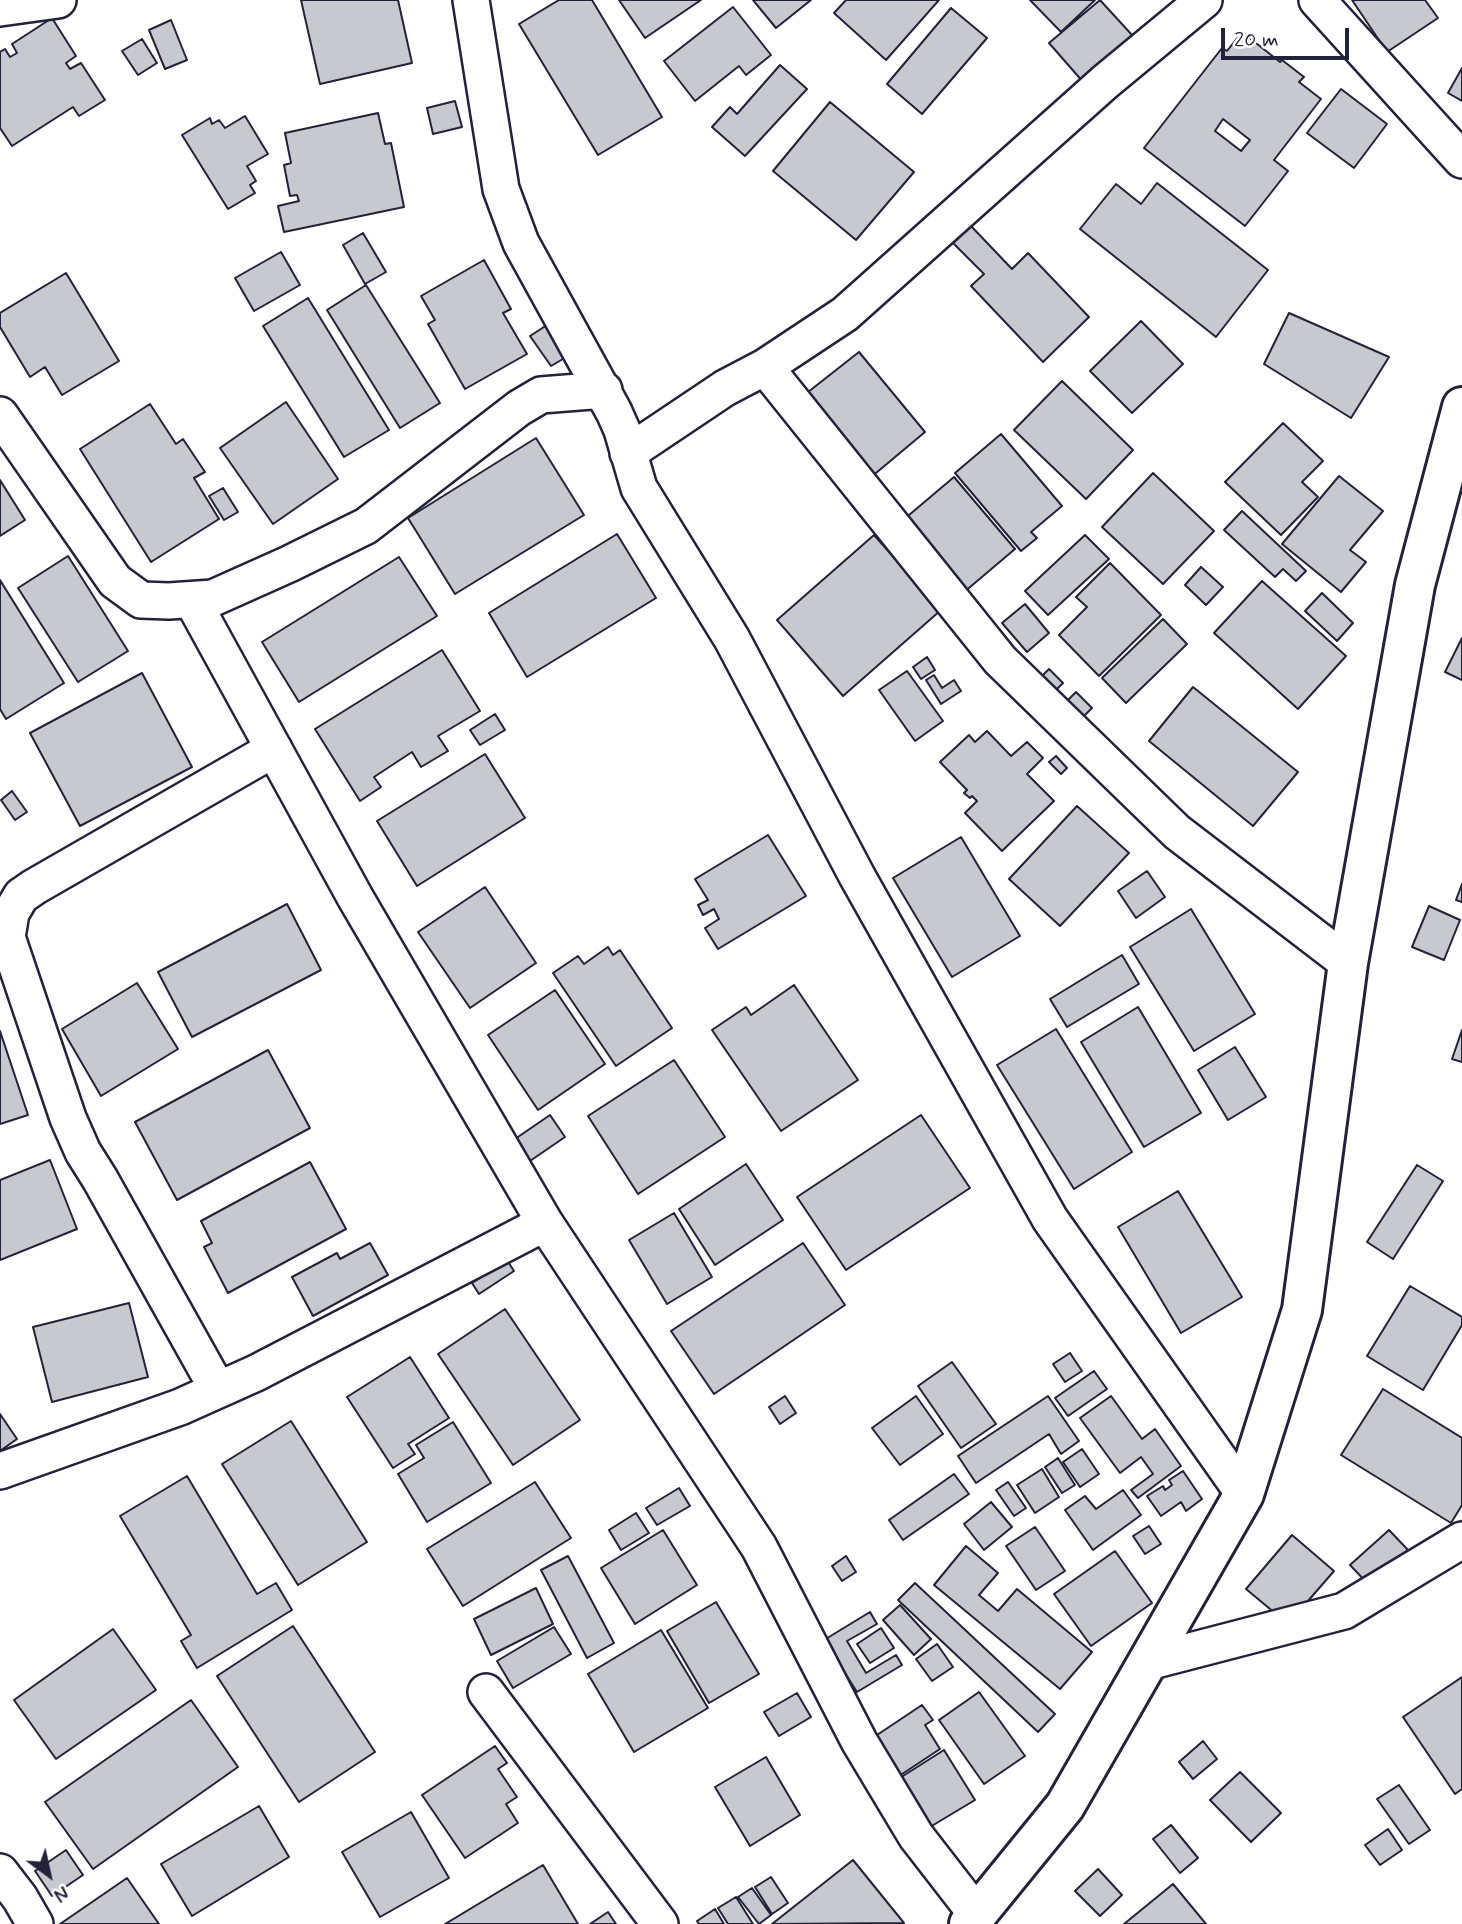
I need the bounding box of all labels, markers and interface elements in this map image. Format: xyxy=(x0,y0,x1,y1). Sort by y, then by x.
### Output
scale bar xyxy=(1224,14,1352,58)
text: 20 m xyxy=(1234,26,1279,54)
north arrow xyxy=(14,1840,84,1910)
text: N xyxy=(49,1879,73,1907)

